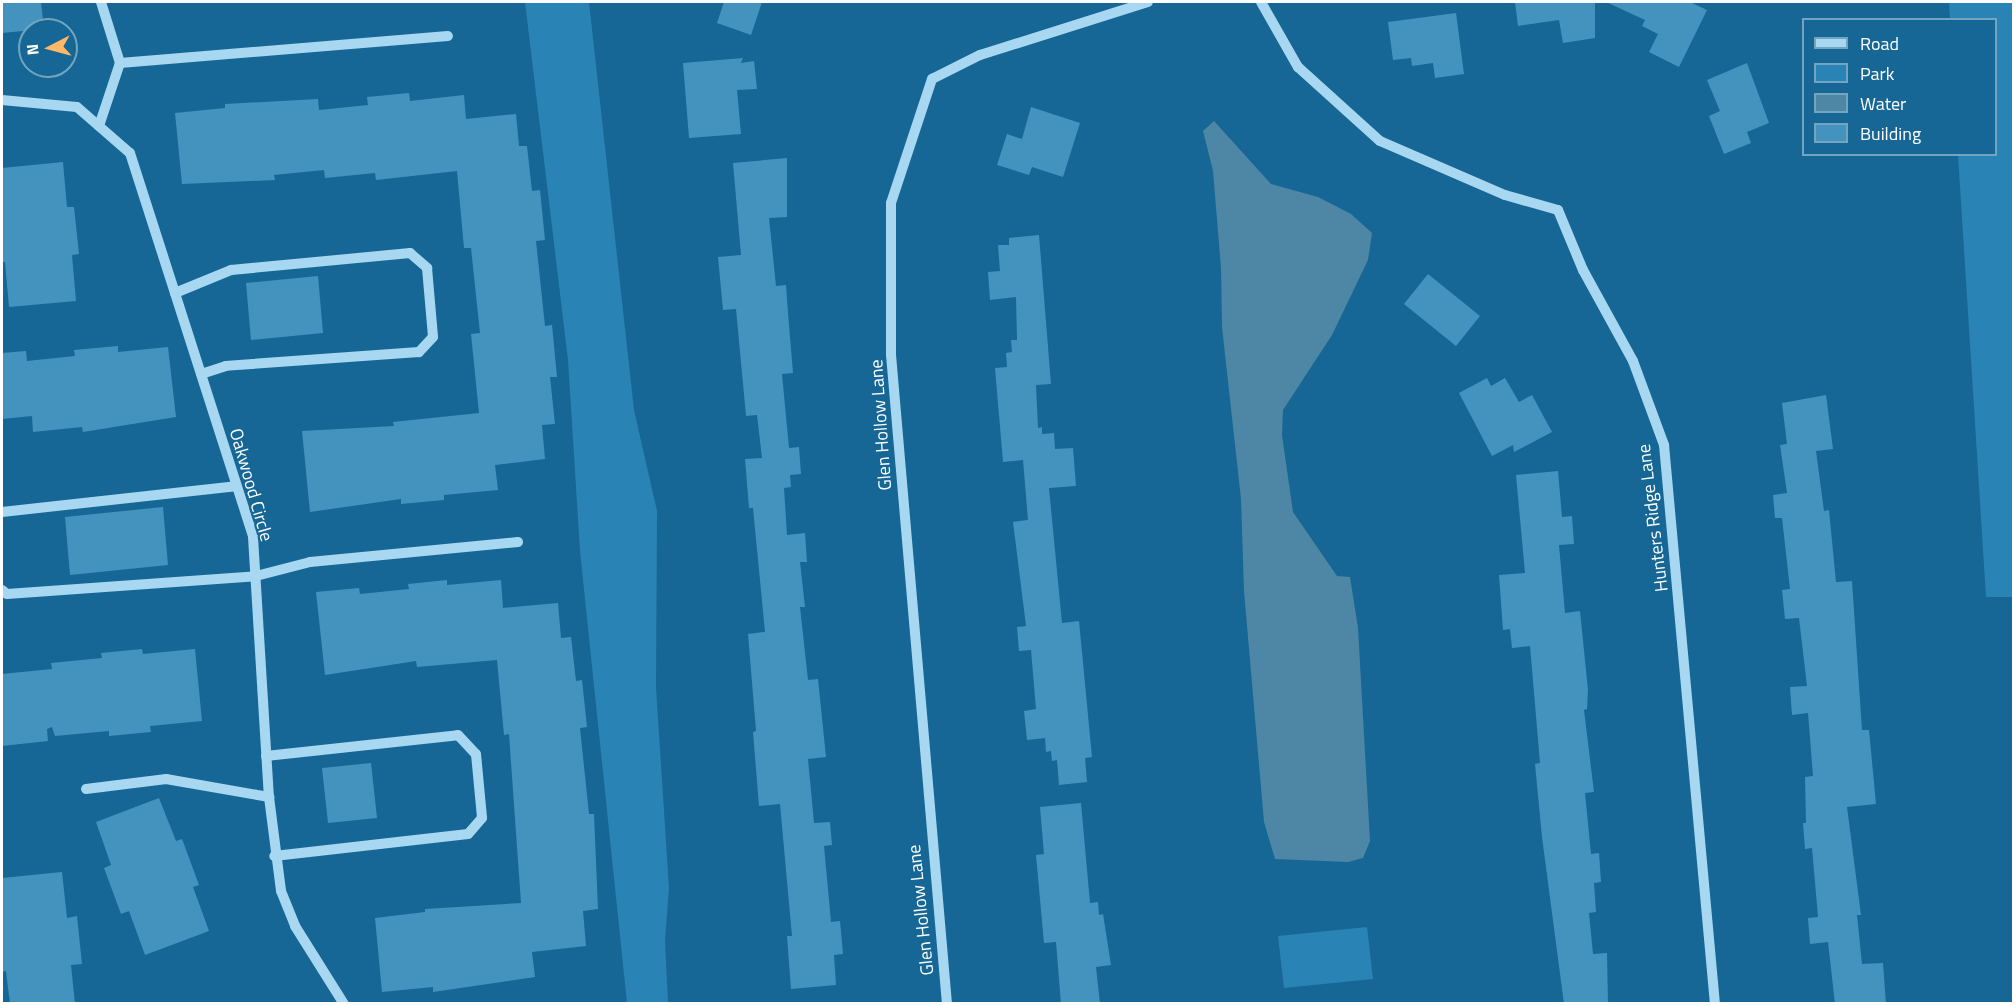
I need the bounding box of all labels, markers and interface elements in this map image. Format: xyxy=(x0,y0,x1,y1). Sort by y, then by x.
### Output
north arrow xyxy=(18,18,78,78)
legend xyxy=(1802,18,1997,156)
text: Road xyxy=(1860,30,1899,57)
text: N xyxy=(20,43,45,56)
text: Park xyxy=(1860,60,1894,87)
text: Water xyxy=(1860,90,1906,117)
text: Building xyxy=(1860,120,1921,147)
street label: Glen Hollow Lane xyxy=(866,359,896,491)
street label: Oakwood Circle xyxy=(225,426,277,544)
street label: Hunters Ridge Lane xyxy=(1633,443,1673,593)
street label: Glen Hollow Lane xyxy=(903,844,939,976)

